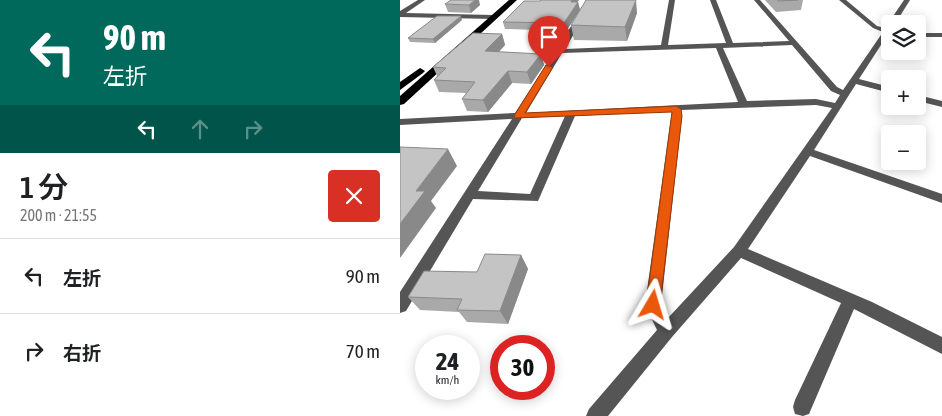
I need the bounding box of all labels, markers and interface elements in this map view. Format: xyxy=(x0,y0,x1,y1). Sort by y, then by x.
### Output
map controls xyxy=(881,15,926,170)
button: layers xyxy=(881,15,926,60)
pin xyxy=(528,16,570,67)
text: 90 m xyxy=(103,17,166,57)
icon: left xyxy=(20,20,85,85)
icon: arrive xyxy=(535,23,563,51)
text: 左折 xyxy=(103,63,147,89)
button: + xyxy=(881,70,926,115)
icon: left xyxy=(133,115,161,143)
icon: ahead xyxy=(186,115,214,143)
icon: right xyxy=(239,115,267,143)
button: − xyxy=(881,125,926,170)
text: 1 分 xyxy=(20,170,68,204)
button: close xyxy=(328,170,380,222)
text: 200 m · 21:55 xyxy=(20,206,97,224)
icon: left xyxy=(20,262,48,290)
text: 90 m xyxy=(346,265,380,287)
text: 左折 xyxy=(63,267,101,289)
position arrow xyxy=(626,278,678,330)
speed limit sign: 30 xyxy=(490,335,555,400)
icon: right xyxy=(20,337,48,365)
text: 70 m xyxy=(346,340,380,362)
text: 右折 xyxy=(63,342,101,364)
text: 24 xyxy=(436,347,459,375)
text: km/h xyxy=(436,373,459,387)

